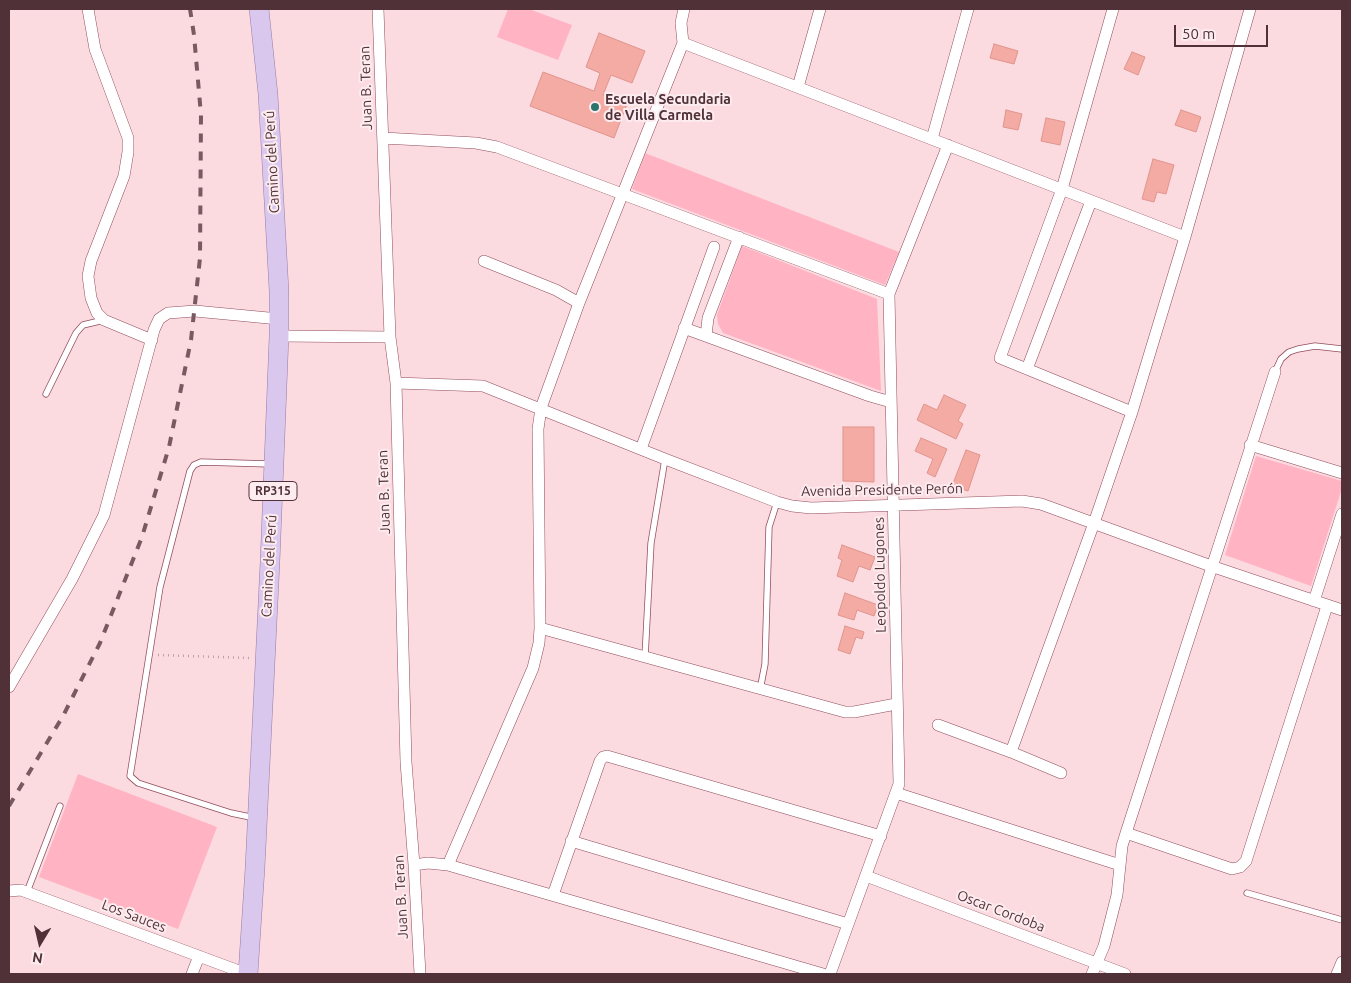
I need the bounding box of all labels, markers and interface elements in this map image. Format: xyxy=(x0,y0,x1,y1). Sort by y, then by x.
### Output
scale bar xyxy=(1176,15,1270,47)
text: 50 m xyxy=(1182,25,1215,42)
street label: Juan B. Teran xyxy=(356,46,376,130)
place label: Escuela Secundaria de Villa Carmela xyxy=(605,91,731,124)
marker: Escuela Secundaria de Villa Carmela xyxy=(589,101,601,113)
street label: Camino del Perú xyxy=(261,110,283,214)
street label: Juan B. Teran xyxy=(374,450,394,534)
street label: Avenida Presidente Perón xyxy=(801,480,963,500)
road number: RP315 xyxy=(249,482,297,501)
street label: Camino del Perú xyxy=(258,514,280,618)
street label: Leopoldo Lugones xyxy=(871,517,889,633)
street label: Juan B. Teran xyxy=(390,855,412,939)
street label: Oscar Cordoba xyxy=(955,887,1047,935)
street label: Los Sauces xyxy=(100,896,168,936)
north arrow xyxy=(15,918,65,968)
text: N xyxy=(31,949,44,967)

